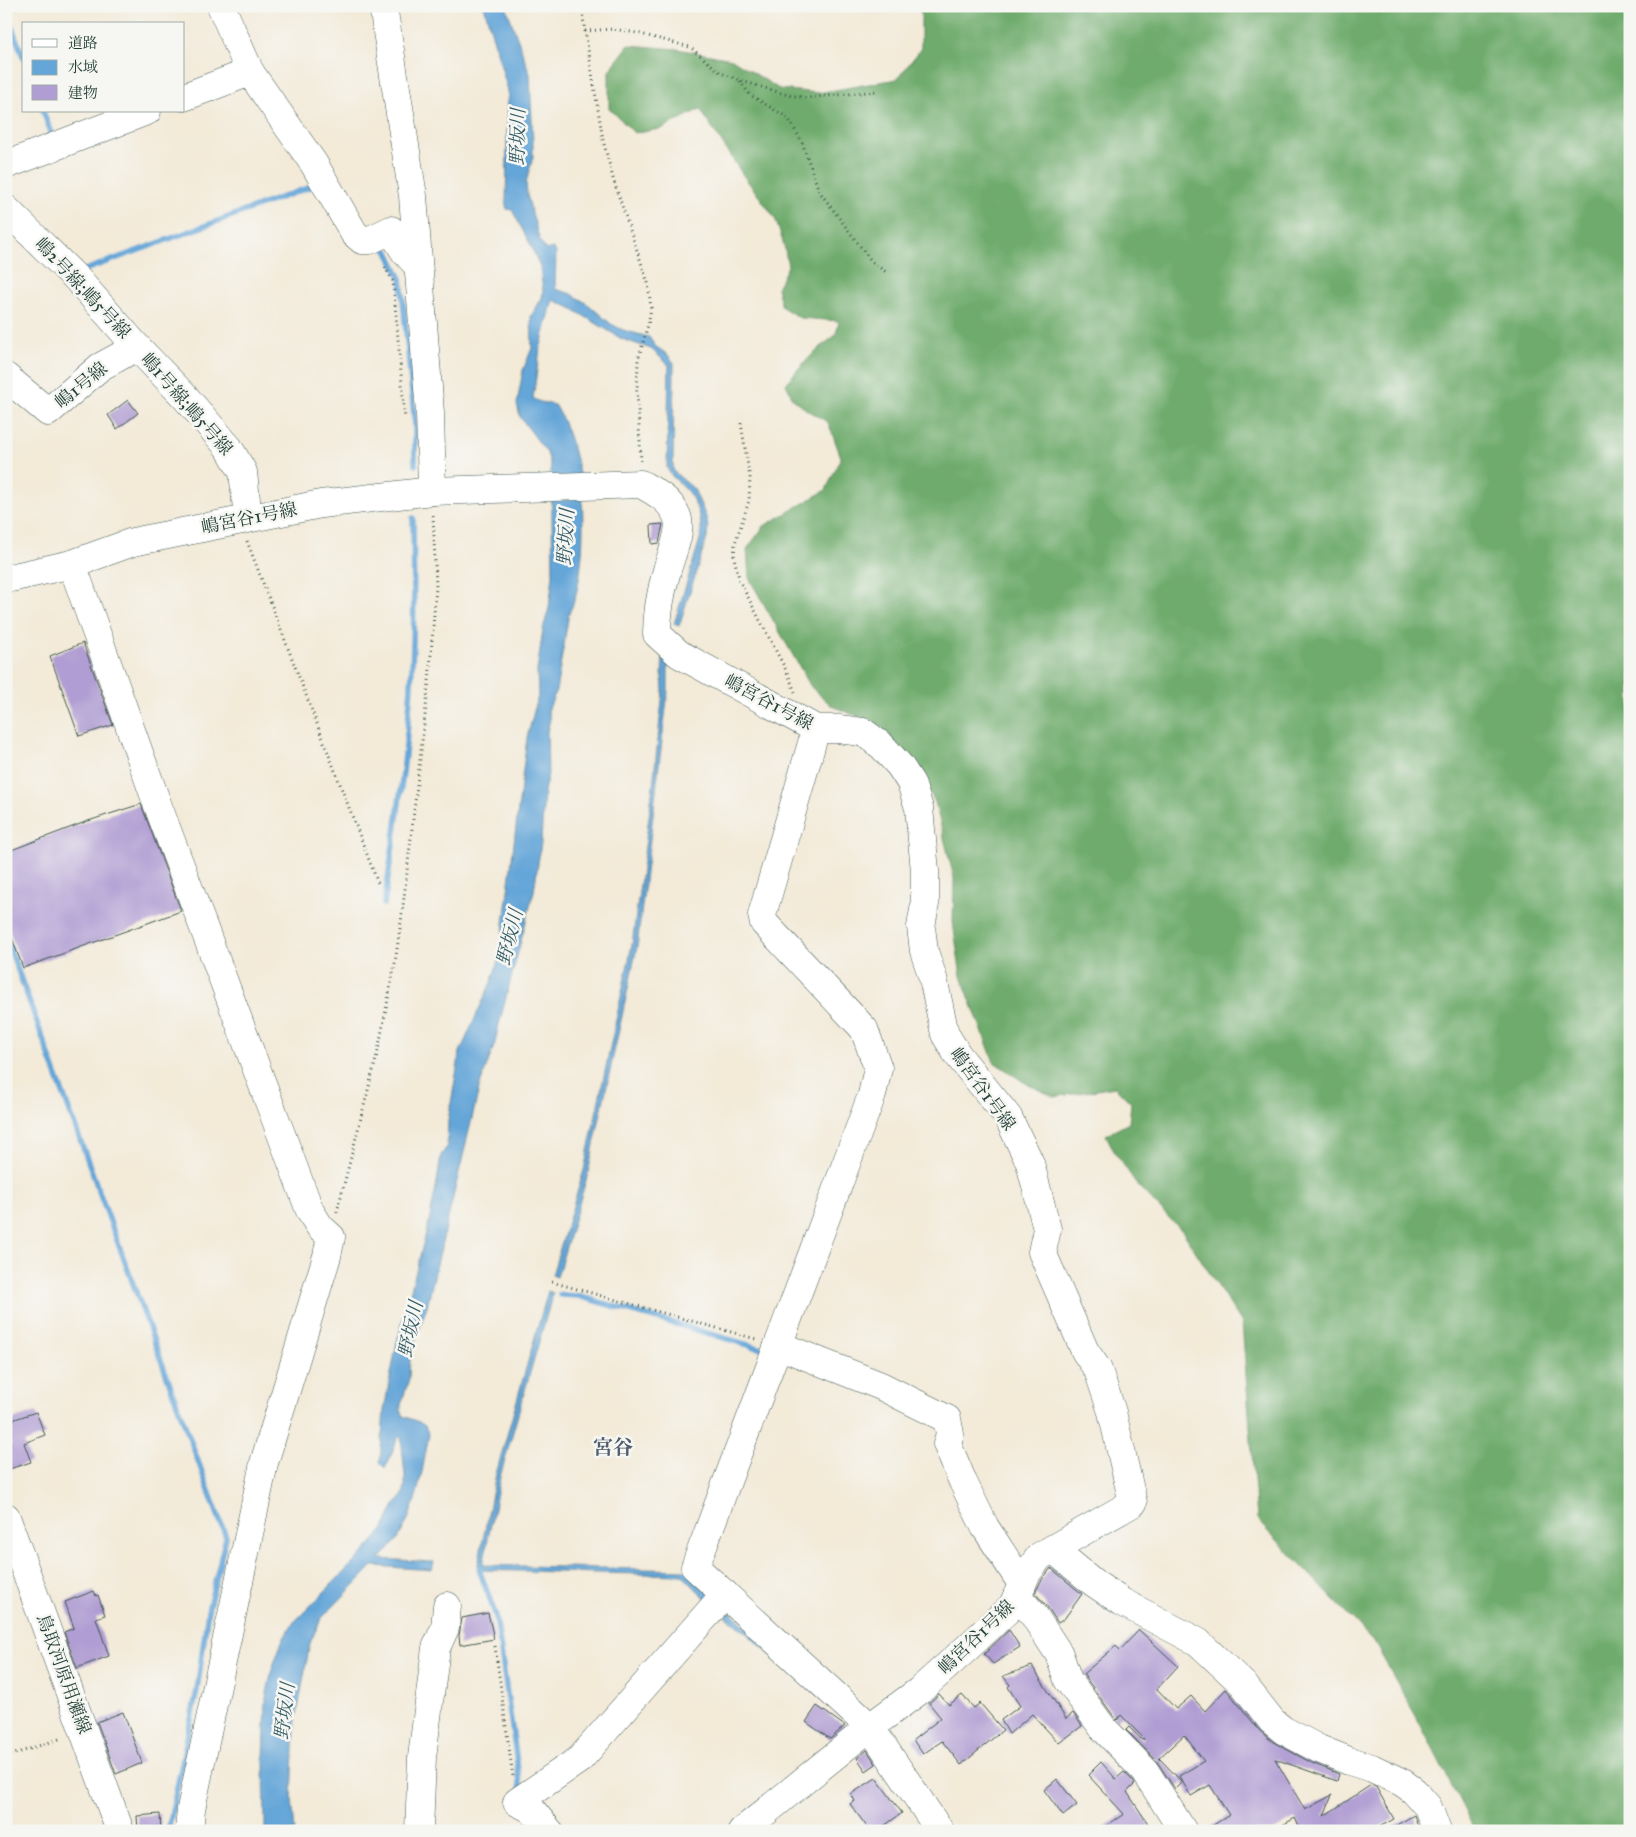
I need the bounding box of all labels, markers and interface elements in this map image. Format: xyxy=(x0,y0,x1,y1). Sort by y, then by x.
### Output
legend xyxy=(22,22,185,112)
text: 道路 xyxy=(68,34,98,52)
text: 水域 xyxy=(68,58,98,76)
text: 建物 xyxy=(68,84,98,102)
water label: 野坂川 xyxy=(506,106,530,166)
street label: 嶋2号線;嶋5号線 xyxy=(31,233,135,343)
street label: 嶋1号線;嶋5号線 xyxy=(137,348,237,460)
street label: 嶋1号線 xyxy=(50,357,112,413)
street label: 嶋宮谷1号線 xyxy=(199,498,299,538)
water label: 野坂川 xyxy=(553,506,579,566)
street label: 嶋宮谷1号線 xyxy=(721,669,817,735)
water label: 野坂川 xyxy=(491,905,528,968)
street label: 嶋宮谷1号線 xyxy=(946,1043,1020,1135)
water label: 野坂川 xyxy=(393,1297,428,1359)
district label: 宮谷 xyxy=(593,1435,633,1459)
street label: 嶋宮谷1号線 xyxy=(933,1595,1019,1679)
street label: 鳥取河原用瀬線 xyxy=(32,1611,96,1737)
water label: 野坂川 xyxy=(270,1679,300,1741)

